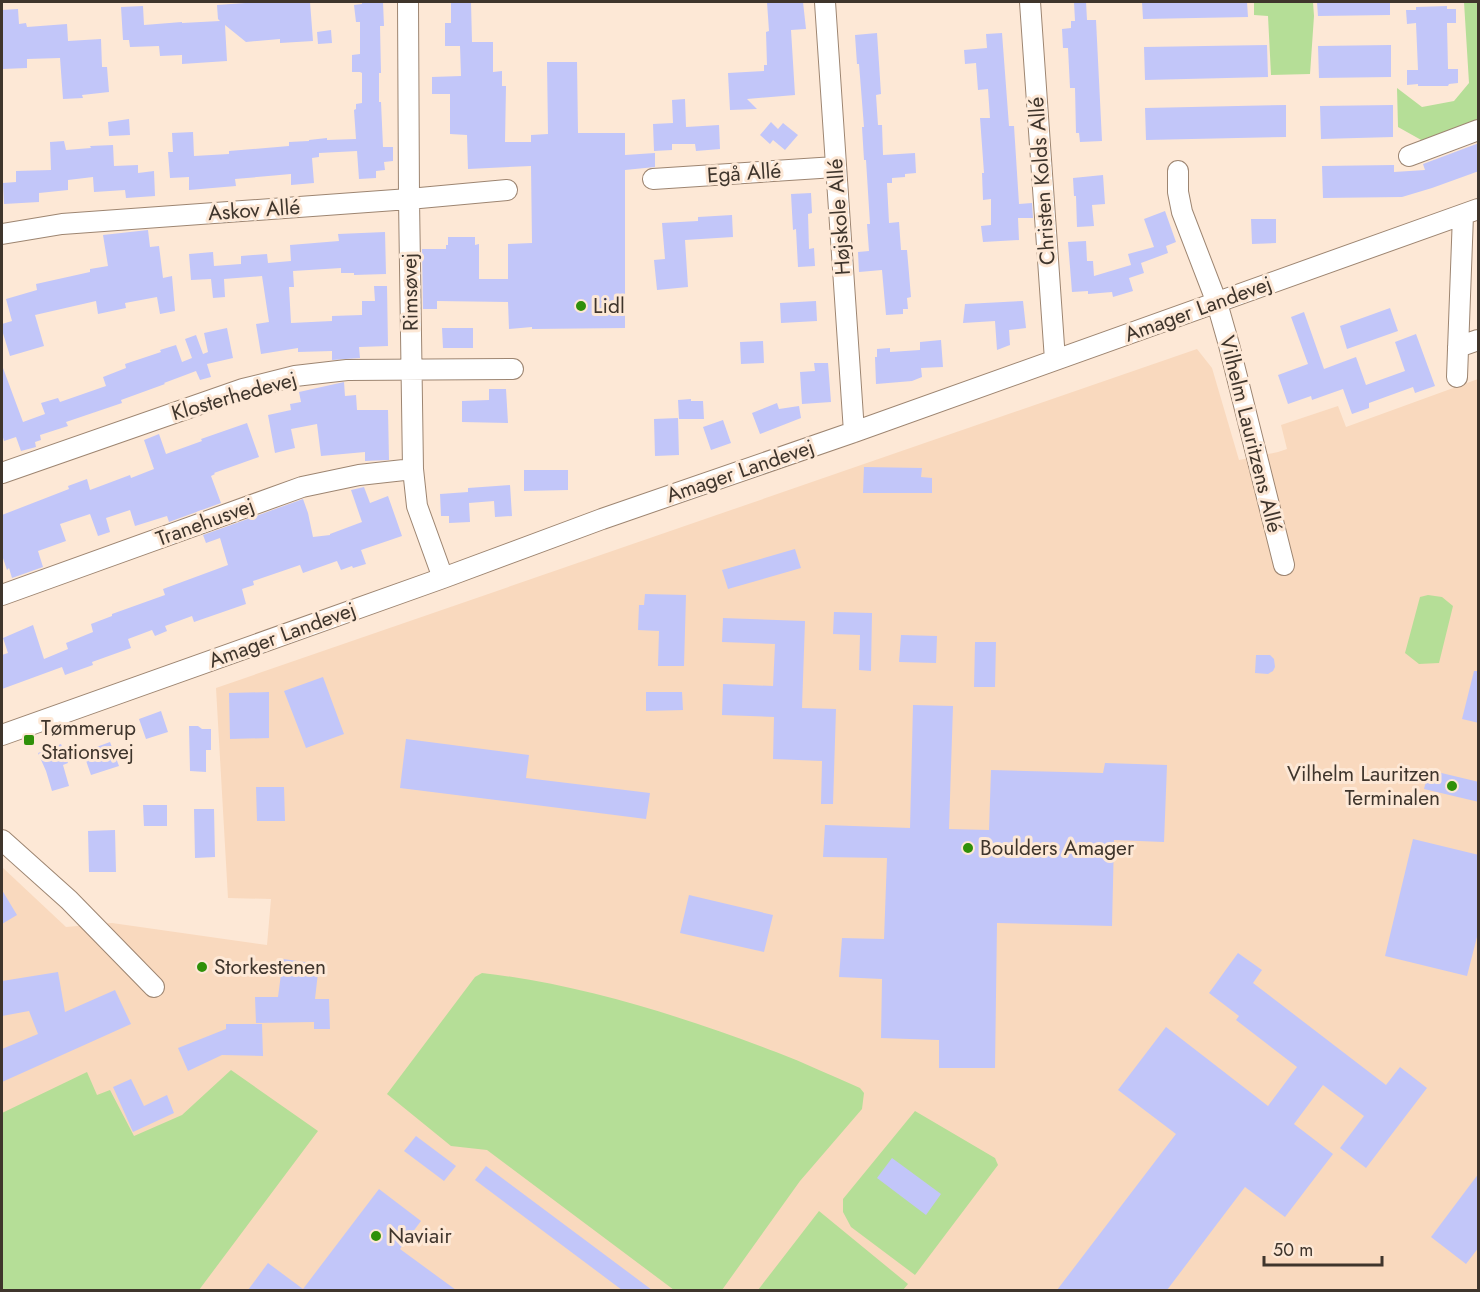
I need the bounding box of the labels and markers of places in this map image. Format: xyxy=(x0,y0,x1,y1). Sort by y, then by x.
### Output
place label: Lidl xyxy=(593,291,625,321)
marker: Lidl xyxy=(574,299,588,313)
place label: Tømmerup Stationsvej xyxy=(41,713,136,767)
marker: Tømmerup Stationsvej xyxy=(22,733,36,747)
place label: Vilhelm Lauritzen Terminalen xyxy=(1287,759,1440,813)
marker: Vilhelm Lauritzen Terminalen xyxy=(1445,779,1459,793)
place label: Boulders Amager xyxy=(980,833,1135,863)
marker: Boulders Amager xyxy=(961,841,975,855)
place label: Storkestenen xyxy=(214,952,326,982)
marker: Storkestenen xyxy=(195,960,209,974)
place label: Naviair xyxy=(388,1221,453,1251)
marker: Naviair xyxy=(369,1229,383,1243)

